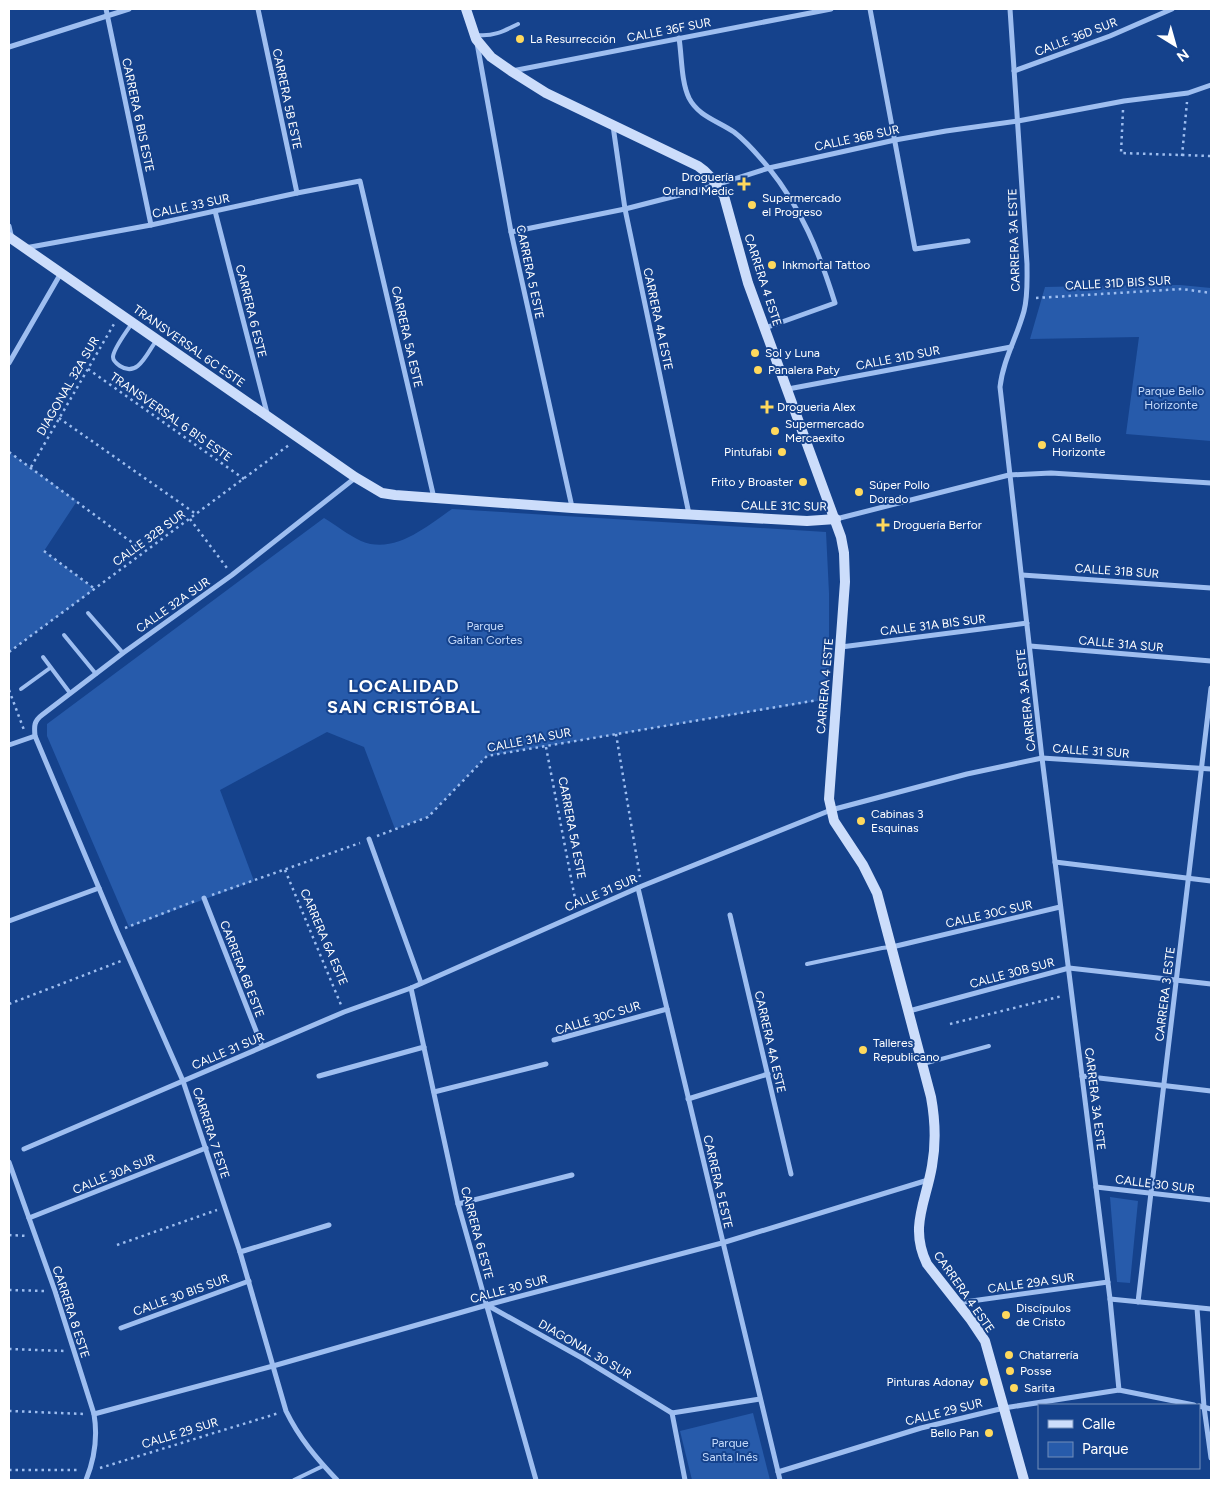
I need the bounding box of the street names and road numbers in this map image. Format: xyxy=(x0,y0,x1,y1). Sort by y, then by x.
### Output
street label: CALLE 36F SUR xyxy=(626,15,712,45)
street label: CALLE 36D SUR xyxy=(1033,15,1119,59)
street label: CARRERA 5B ESTE xyxy=(269,47,305,151)
street label: CARRERA 6 BIS ESTE xyxy=(119,57,157,173)
street label: CALLE 36B SUR xyxy=(813,122,901,154)
street label: CARRERA 3A ESTE xyxy=(1005,188,1023,292)
street label: CALLE 33 SUR xyxy=(151,191,231,221)
street label: CARRERA 5 ESTE xyxy=(513,224,547,320)
street label: CARRERA 4 ESTE xyxy=(741,232,785,328)
street label: CARRERA 6 ESTE xyxy=(233,263,269,359)
street label: CARRERA 4A ESTE xyxy=(640,267,676,371)
street label: CALLE 31D BIS SUR xyxy=(1065,273,1171,293)
street label: CARRERA 5A ESTE xyxy=(389,285,425,389)
street label: TRANSVERSAL 6C ESTE xyxy=(130,302,248,390)
street label: DIAGONAL 32A SUR xyxy=(34,334,102,438)
street label: CALLE 31D SUR xyxy=(855,343,941,373)
street label: TRANSVERSAL 6 BIS ESTE xyxy=(107,370,235,464)
street label: CALLE 31C SUR xyxy=(741,498,827,514)
street label: CALLE 32B SUR xyxy=(110,507,188,569)
street label: CALLE 31B SUR xyxy=(1074,561,1160,581)
street label: CALLE 32A SUR xyxy=(133,574,213,636)
street label: CALLE 31A BIS SUR xyxy=(879,612,987,638)
street label: CALLE 31A SUR xyxy=(1078,633,1164,655)
street label: CARRERA 4 ESTE xyxy=(814,637,836,735)
street label: CARRERA 3A ESTE xyxy=(1014,648,1038,752)
street label: CALLE 31A SUR xyxy=(486,725,572,755)
street label: CALLE 31 SUR xyxy=(1052,741,1130,761)
street label: CARRERA 5A ESTE xyxy=(555,776,589,880)
street label: CALLE 31 SUR xyxy=(563,871,639,915)
street label: CARRERA 6A ESTE xyxy=(297,887,351,987)
street label: CALLE 30C SUR xyxy=(944,897,1034,931)
street label: CARRERA 6B ESTE xyxy=(217,918,267,1020)
street label: CARRERA 3 ESTE xyxy=(1152,946,1178,1042)
street label: CALLE 30B SUR xyxy=(968,955,1056,991)
street label: CARRERA 4A ESTE xyxy=(751,990,789,1094)
street label: CALLE 30C SUR xyxy=(554,998,642,1038)
street label: CALLE 31 SUR xyxy=(190,1029,266,1073)
street label: CARRERA 3A ESTE xyxy=(1082,1047,1108,1151)
street label: CARRERA 7 ESTE xyxy=(190,1086,232,1180)
street label: CARRERA 5 ESTE xyxy=(700,1134,736,1230)
street label: CALLE 30A SUR xyxy=(71,1151,157,1197)
street label: CALLE 30 SUR xyxy=(1115,1172,1195,1196)
street label: CARRERA 6 ESTE xyxy=(458,1185,496,1281)
street label: CARRERA 4 ESTE xyxy=(931,1249,997,1335)
street label: CARRERA 8 ESTE xyxy=(50,1264,92,1360)
street label: CALLE 29A SUR xyxy=(987,1270,1075,1296)
street label: CALLE 30 BIS SUR xyxy=(131,1271,231,1319)
street label: CALLE 30 SUR xyxy=(469,1272,549,1306)
street label: DIAGONAL 30 SUR xyxy=(536,1317,634,1381)
street label: CALLE 29 SUR xyxy=(904,1396,984,1428)
street label: CALLE 29 SUR xyxy=(140,1415,220,1451)

